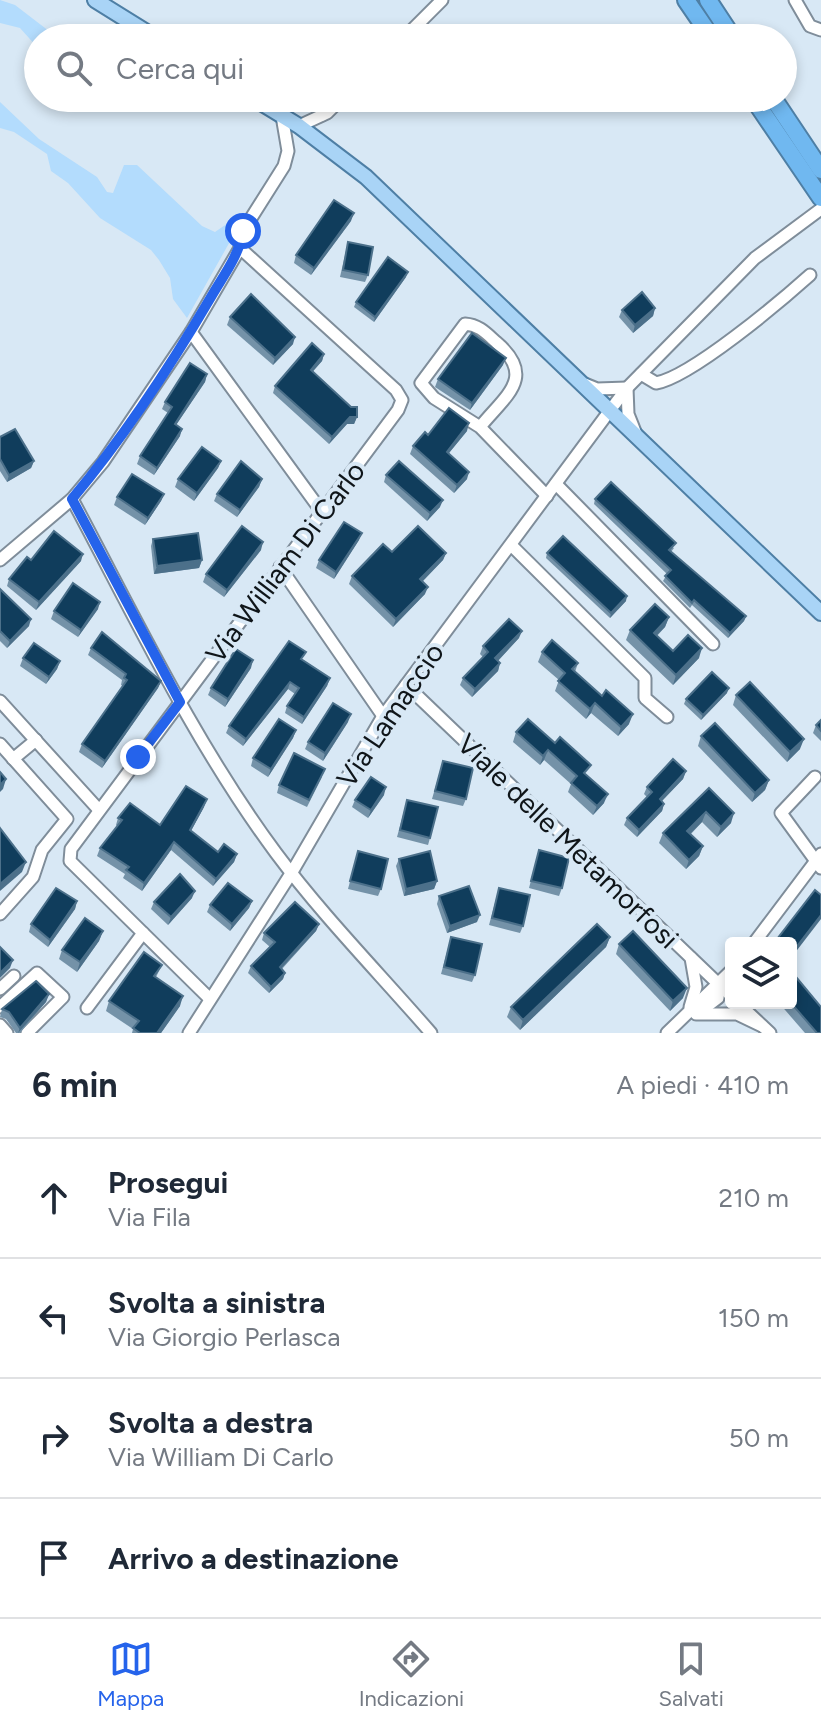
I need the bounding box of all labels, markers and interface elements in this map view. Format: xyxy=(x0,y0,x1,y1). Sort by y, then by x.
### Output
search box xyxy=(24,24,797,112)
icon: search xyxy=(52,46,96,90)
text: Cerca qui xyxy=(116,50,244,87)
route start xyxy=(225,213,261,249)
street label: Via William Di Carlo xyxy=(198,455,372,669)
street label: Via Lamaccio xyxy=(329,636,451,794)
street label: Viale delle Metamorfosi xyxy=(450,727,686,955)
route end xyxy=(120,739,156,775)
map controls xyxy=(725,937,797,1009)
button: layers xyxy=(725,937,797,1009)
text: 6 min xyxy=(32,1065,118,1106)
text: A piedi · 410 m xyxy=(617,1069,789,1101)
text: Prosegui xyxy=(108,1164,228,1201)
icon: ahead xyxy=(32,1176,76,1220)
text: 210 m xyxy=(719,1182,789,1214)
text: Via Fila xyxy=(108,1201,191,1233)
text: Svolta a sinistra xyxy=(108,1284,325,1321)
icon: left xyxy=(32,1296,76,1340)
text: 150 m xyxy=(718,1302,789,1334)
text: Via Giorgio Perlasca xyxy=(108,1321,340,1353)
text: Svolta a destra xyxy=(108,1404,313,1441)
icon: right xyxy=(32,1416,76,1460)
text: 50 m xyxy=(729,1422,789,1454)
text: Via William Di Carlo xyxy=(108,1441,334,1473)
icon: arrive xyxy=(32,1536,76,1580)
text: Arrivo a destinazione xyxy=(108,1540,399,1577)
tab: Mappa xyxy=(97,1637,164,1712)
tab: Indicazioni xyxy=(359,1637,464,1712)
tab: Salvati xyxy=(658,1637,724,1712)

